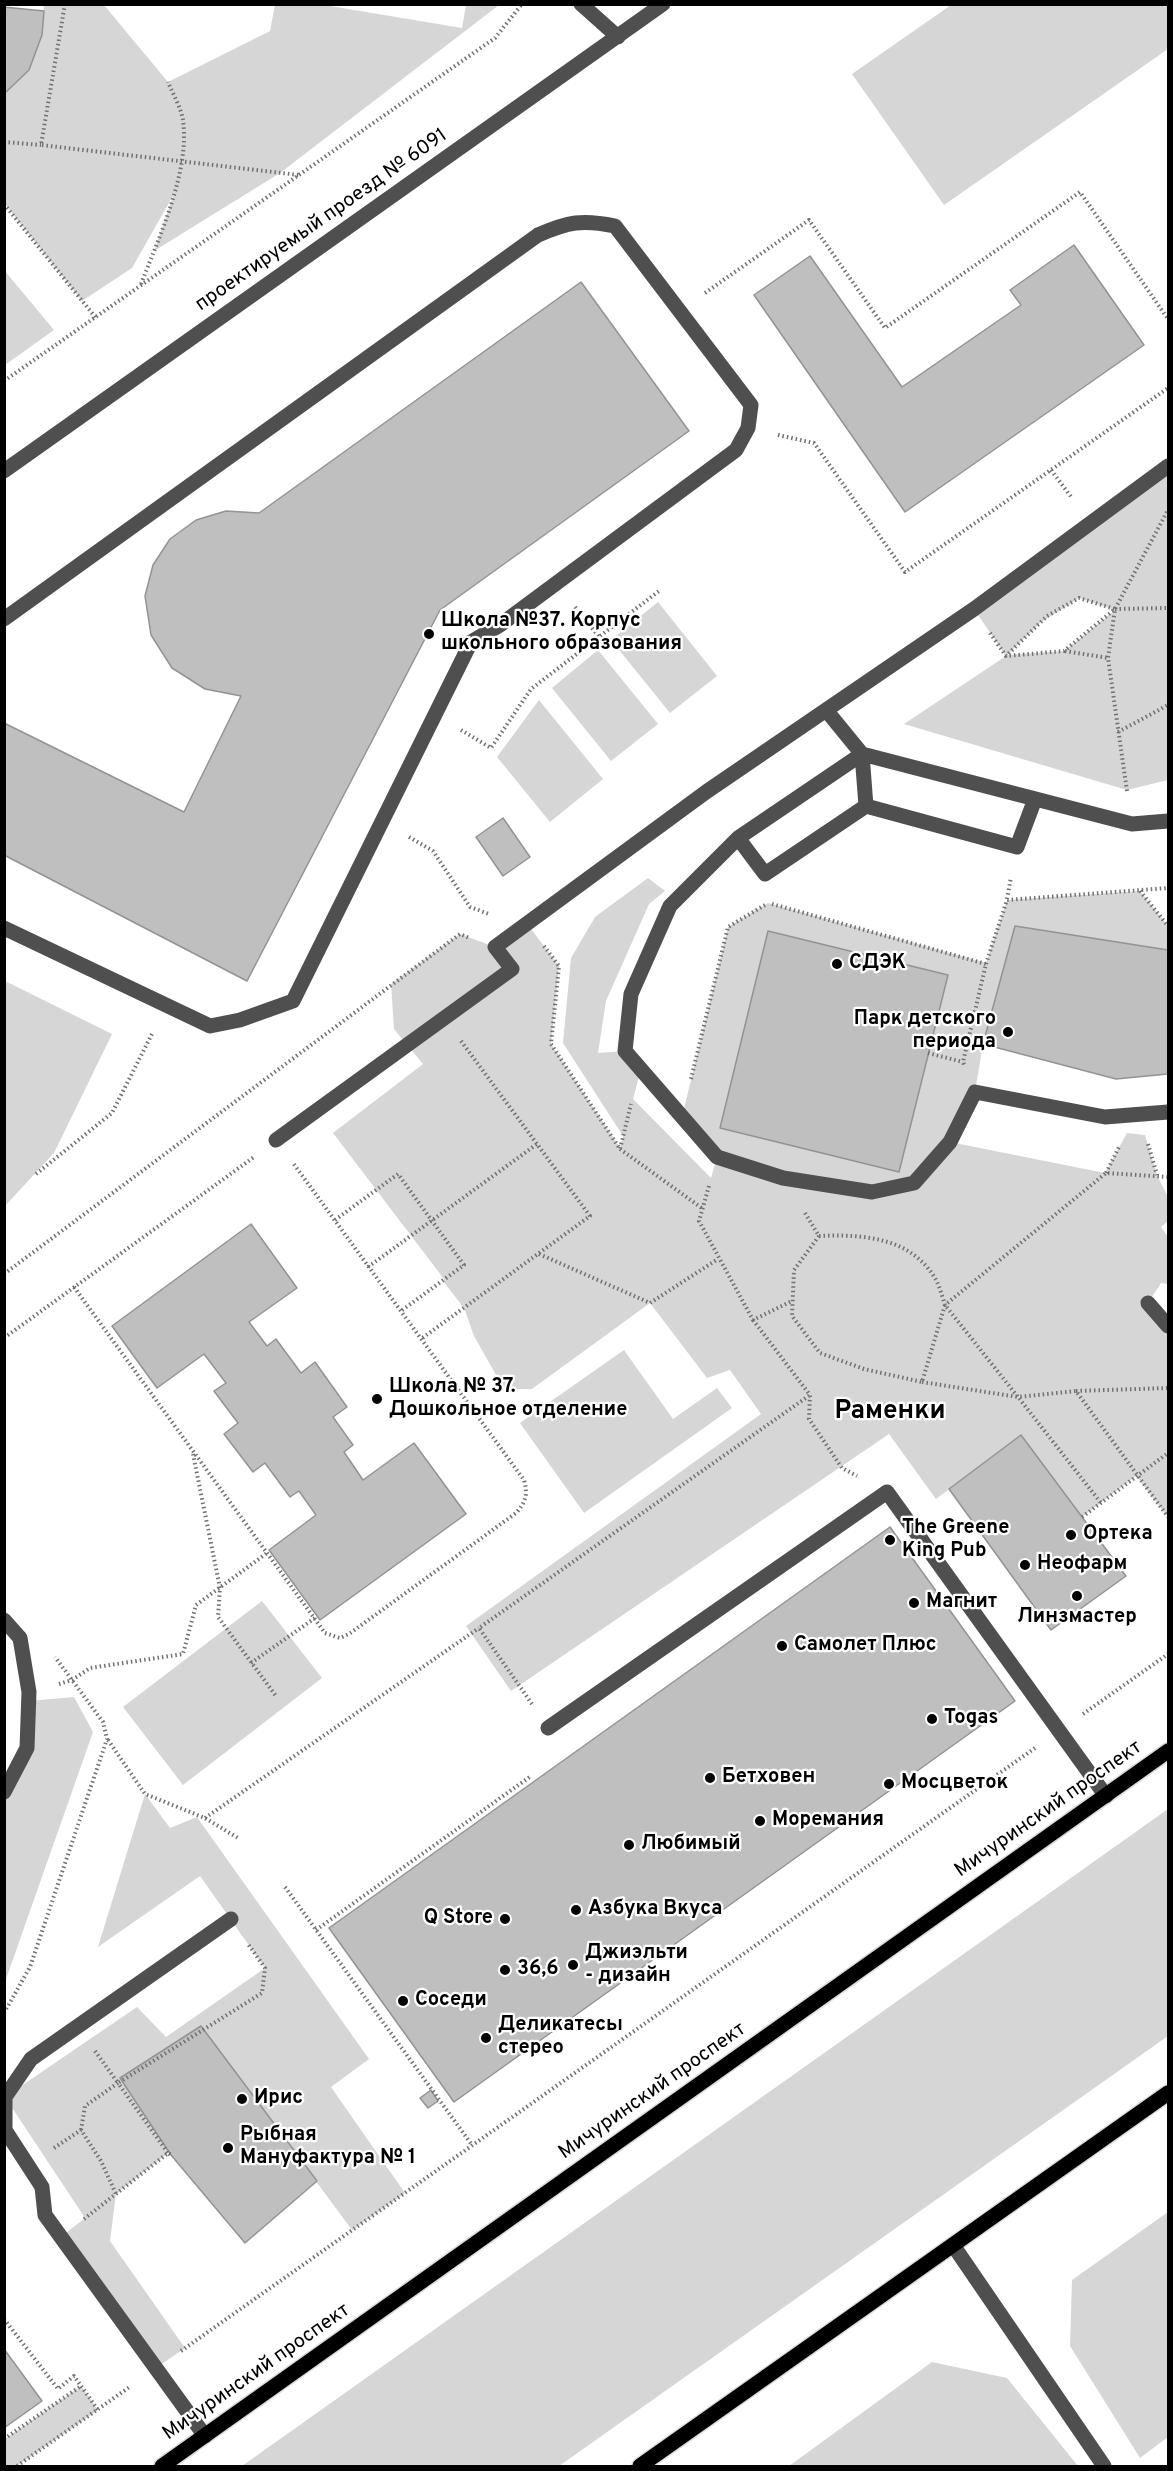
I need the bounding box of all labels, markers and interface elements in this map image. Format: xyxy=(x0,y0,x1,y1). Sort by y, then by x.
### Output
street label: проектируемый проезд № 6091 xyxy=(191,124,453,318)
place label: Школа №37. Корпус школьного образования xyxy=(441,610,682,657)
marker: Школа №37. Корпус школьного образования xyxy=(422,627,436,641)
place label: СДЭК xyxy=(849,952,906,976)
marker: СДЭК xyxy=(830,957,844,971)
place label: Парк детского периода xyxy=(854,1008,996,1055)
marker: Парк детского периода xyxy=(1001,1025,1015,1039)
place label: Школа № 37. Дошкольное отделение xyxy=(389,1376,627,1423)
marker: Школа № 37. Дошкольное отделение xyxy=(370,1392,384,1406)
district label: Раменки xyxy=(834,1397,946,1429)
place label: The Greene King Pub xyxy=(902,1517,1009,1564)
place label: Ортека xyxy=(1083,1523,1153,1547)
marker: Ортека xyxy=(1064,1528,1078,1542)
marker: The Greene King Pub xyxy=(883,1533,897,1547)
place label: Неофарм xyxy=(1037,1553,1127,1577)
marker: Неофарм xyxy=(1018,1558,1032,1572)
marker: Линзмастер xyxy=(1070,1589,1084,1603)
place label: Магнит xyxy=(926,1591,997,1615)
marker: Магнит xyxy=(907,1596,921,1610)
place label: Линзмастер xyxy=(1017,1606,1137,1630)
place label: Самолет Плюс xyxy=(794,1634,937,1658)
marker: Самолет Плюс xyxy=(775,1639,789,1653)
place label: Togas xyxy=(944,1707,998,1731)
marker: Togas xyxy=(925,1712,939,1726)
street label: Мичуринский проспект xyxy=(951,1736,1147,1884)
place label: Бетховен xyxy=(722,1766,815,1790)
marker: Бетховен xyxy=(703,1771,717,1785)
place label: Мосцветок xyxy=(901,1772,1008,1796)
marker: Мосцветок xyxy=(882,1777,896,1791)
place label: Моремания xyxy=(772,1809,884,1833)
marker: Моремания xyxy=(753,1814,767,1828)
place label: Любимый xyxy=(641,1833,741,1857)
marker: Любимый xyxy=(622,1838,636,1852)
place label: Азбука Вкуса xyxy=(588,1898,722,1922)
marker: Азбука Вкуса xyxy=(569,1903,583,1917)
place label: Q Store xyxy=(424,1907,493,1931)
marker: Q Store xyxy=(498,1912,512,1926)
place label: Джиэльти - дизайн xyxy=(585,1942,688,1989)
place label: 36,6 xyxy=(517,1958,559,1982)
marker: Джиэльти - дизайн xyxy=(566,1958,580,1972)
marker: 36,6 xyxy=(498,1963,512,1977)
place label: Соседи xyxy=(415,1989,487,2013)
marker: Соседи xyxy=(396,1994,410,2008)
place label: Деликатесы стерео xyxy=(498,2014,623,2061)
street label: Мичуринский проспект xyxy=(555,2018,751,2166)
marker: Деликатесы стерео xyxy=(479,2031,493,2045)
place label: Ирис xyxy=(254,2087,303,2111)
marker: Ирис xyxy=(235,2092,249,2106)
place label: Рыбная Мануфактура № 1 xyxy=(240,2124,416,2171)
marker: Рыбная Мануфактура № 1 xyxy=(221,2141,235,2155)
street label: Мичуринский проспект xyxy=(159,2299,355,2447)

